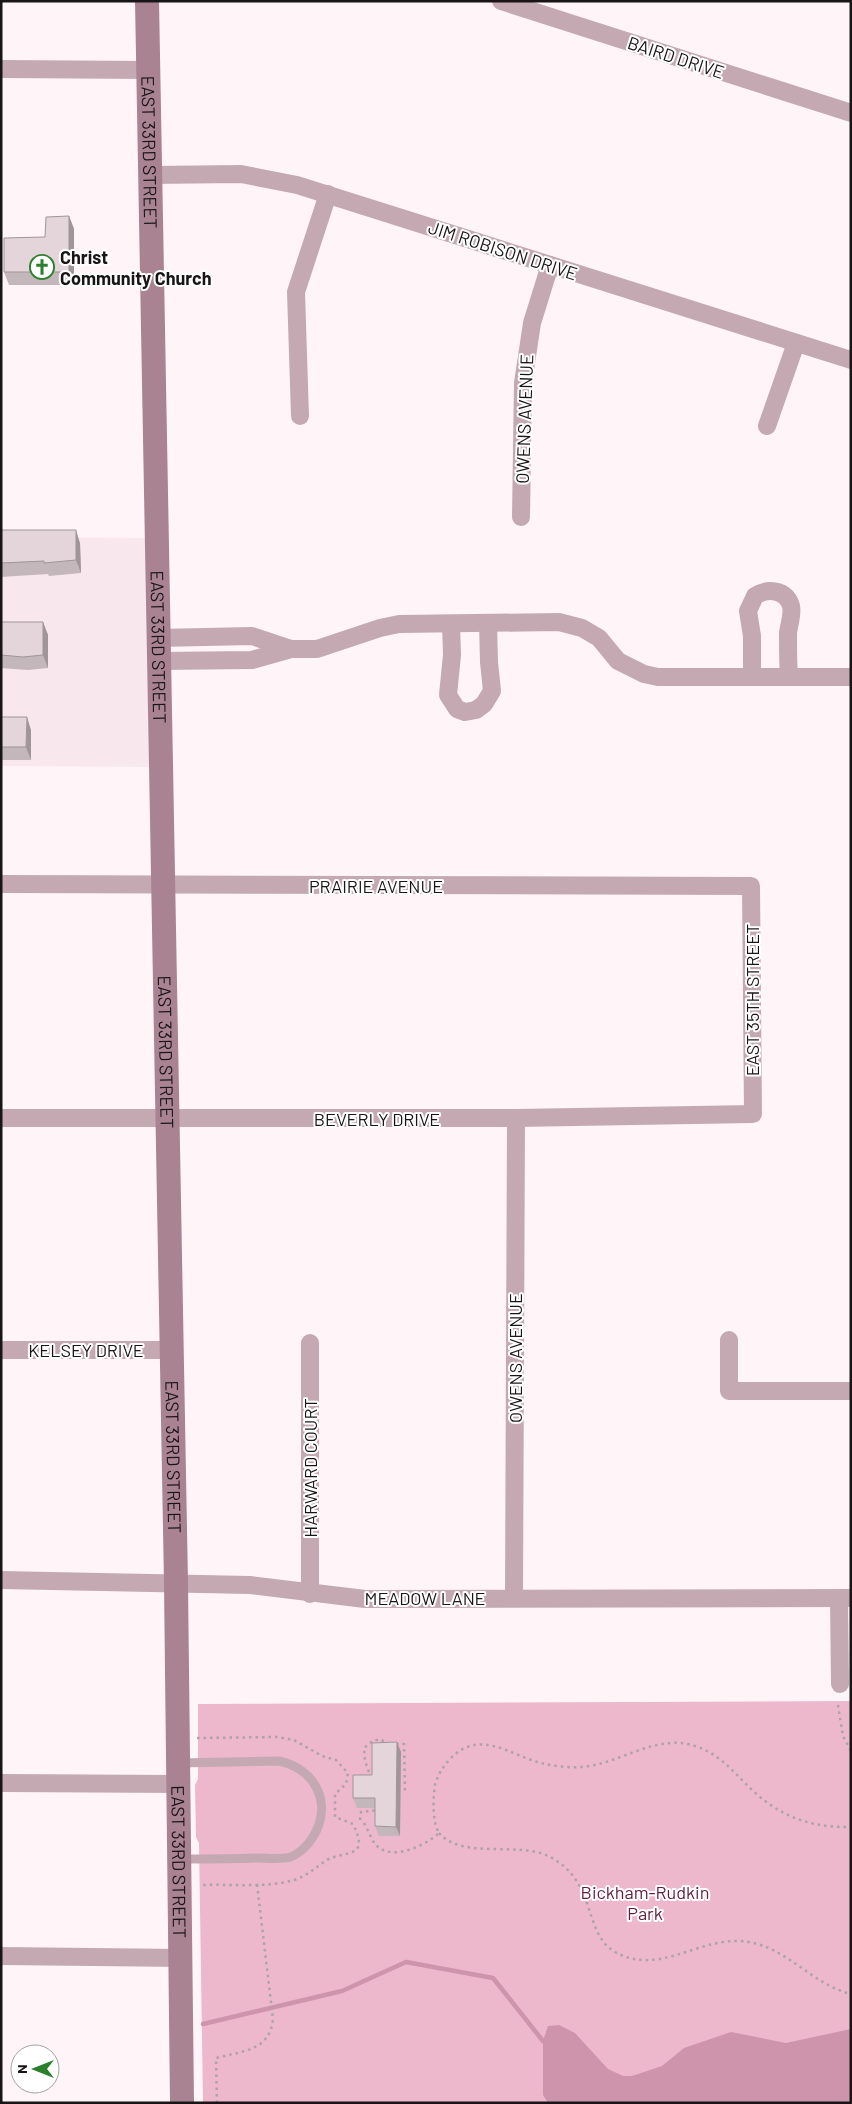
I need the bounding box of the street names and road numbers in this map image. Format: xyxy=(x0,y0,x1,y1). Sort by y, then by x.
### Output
street label: BAIRD DRIVE xyxy=(625,31,727,83)
street label: EAST 33RD STREET xyxy=(137,75,162,229)
street label: JIM ROBISON DRIVE xyxy=(426,216,580,284)
street label: OWENS AVENUE xyxy=(511,354,537,484)
street label: EAST 33RD STREET xyxy=(146,570,171,724)
street label: PRAIRIE AVENUE xyxy=(309,875,443,897)
street label: EAST 35TH STREET xyxy=(741,924,763,1076)
street label: EAST 33RD STREET xyxy=(154,975,179,1128)
street label: BEVERLY DRIVE xyxy=(314,1108,440,1130)
street label: OWENS AVENUE xyxy=(504,1293,526,1423)
street label: KELSEY DRIVE xyxy=(28,1339,144,1361)
street label: EAST 33RD STREET xyxy=(161,1380,186,1533)
street label: HARWARD COURT xyxy=(299,1398,321,1538)
street label: MEADOW LANE xyxy=(365,1587,485,1609)
street label: EAST 33RD STREET xyxy=(167,1785,191,1938)

